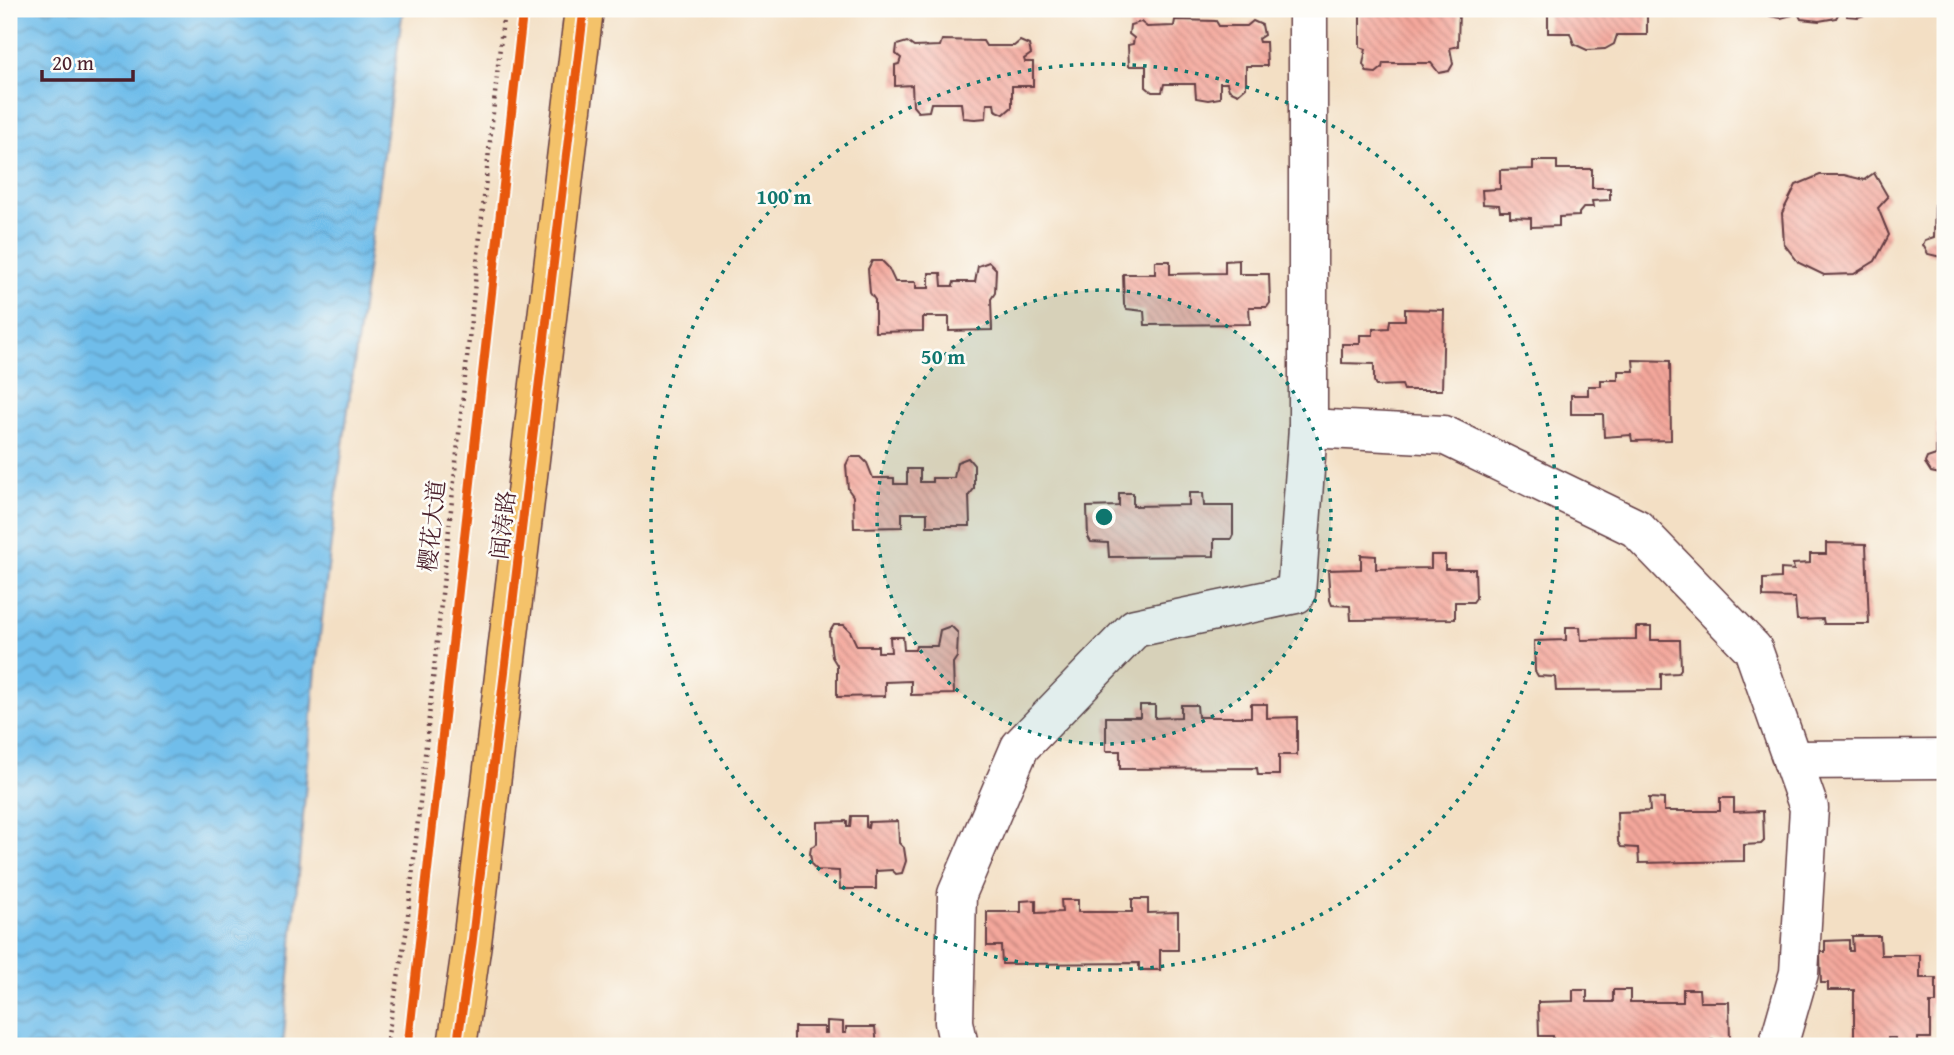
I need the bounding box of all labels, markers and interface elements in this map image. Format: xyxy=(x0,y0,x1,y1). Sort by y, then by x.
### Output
scale bar xyxy=(42,38,133,82)
text: 20 m xyxy=(52,47,94,78)
text: 100 m xyxy=(756,181,812,212)
text: 50 m xyxy=(921,341,965,372)
street label: 樱花大道 xyxy=(410,478,453,573)
street label: 闻涛路 xyxy=(482,489,523,561)
centre of rings xyxy=(1092,505,1116,529)

